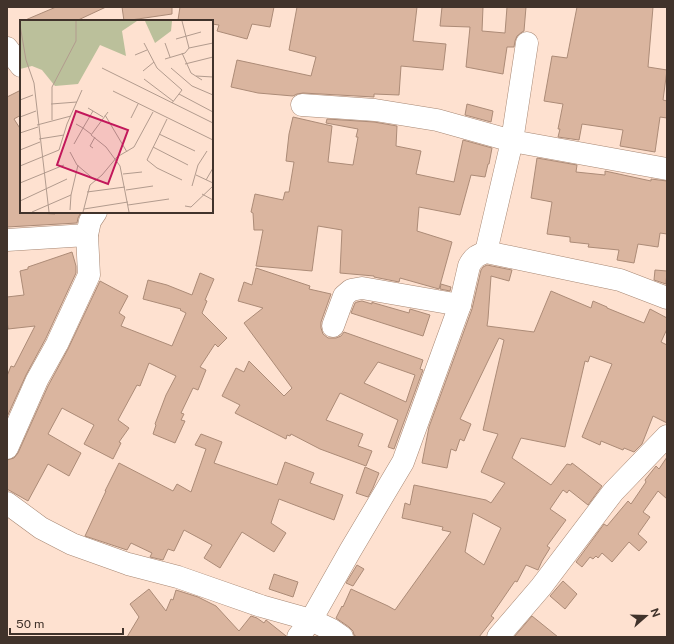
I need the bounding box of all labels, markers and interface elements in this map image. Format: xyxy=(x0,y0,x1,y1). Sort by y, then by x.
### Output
inset map xyxy=(20,20,213,213)
north arrow xyxy=(626,596,666,636)
text: N xyxy=(648,606,663,619)
scale bar xyxy=(10,610,123,636)
text: 50 m xyxy=(16,617,44,631)

